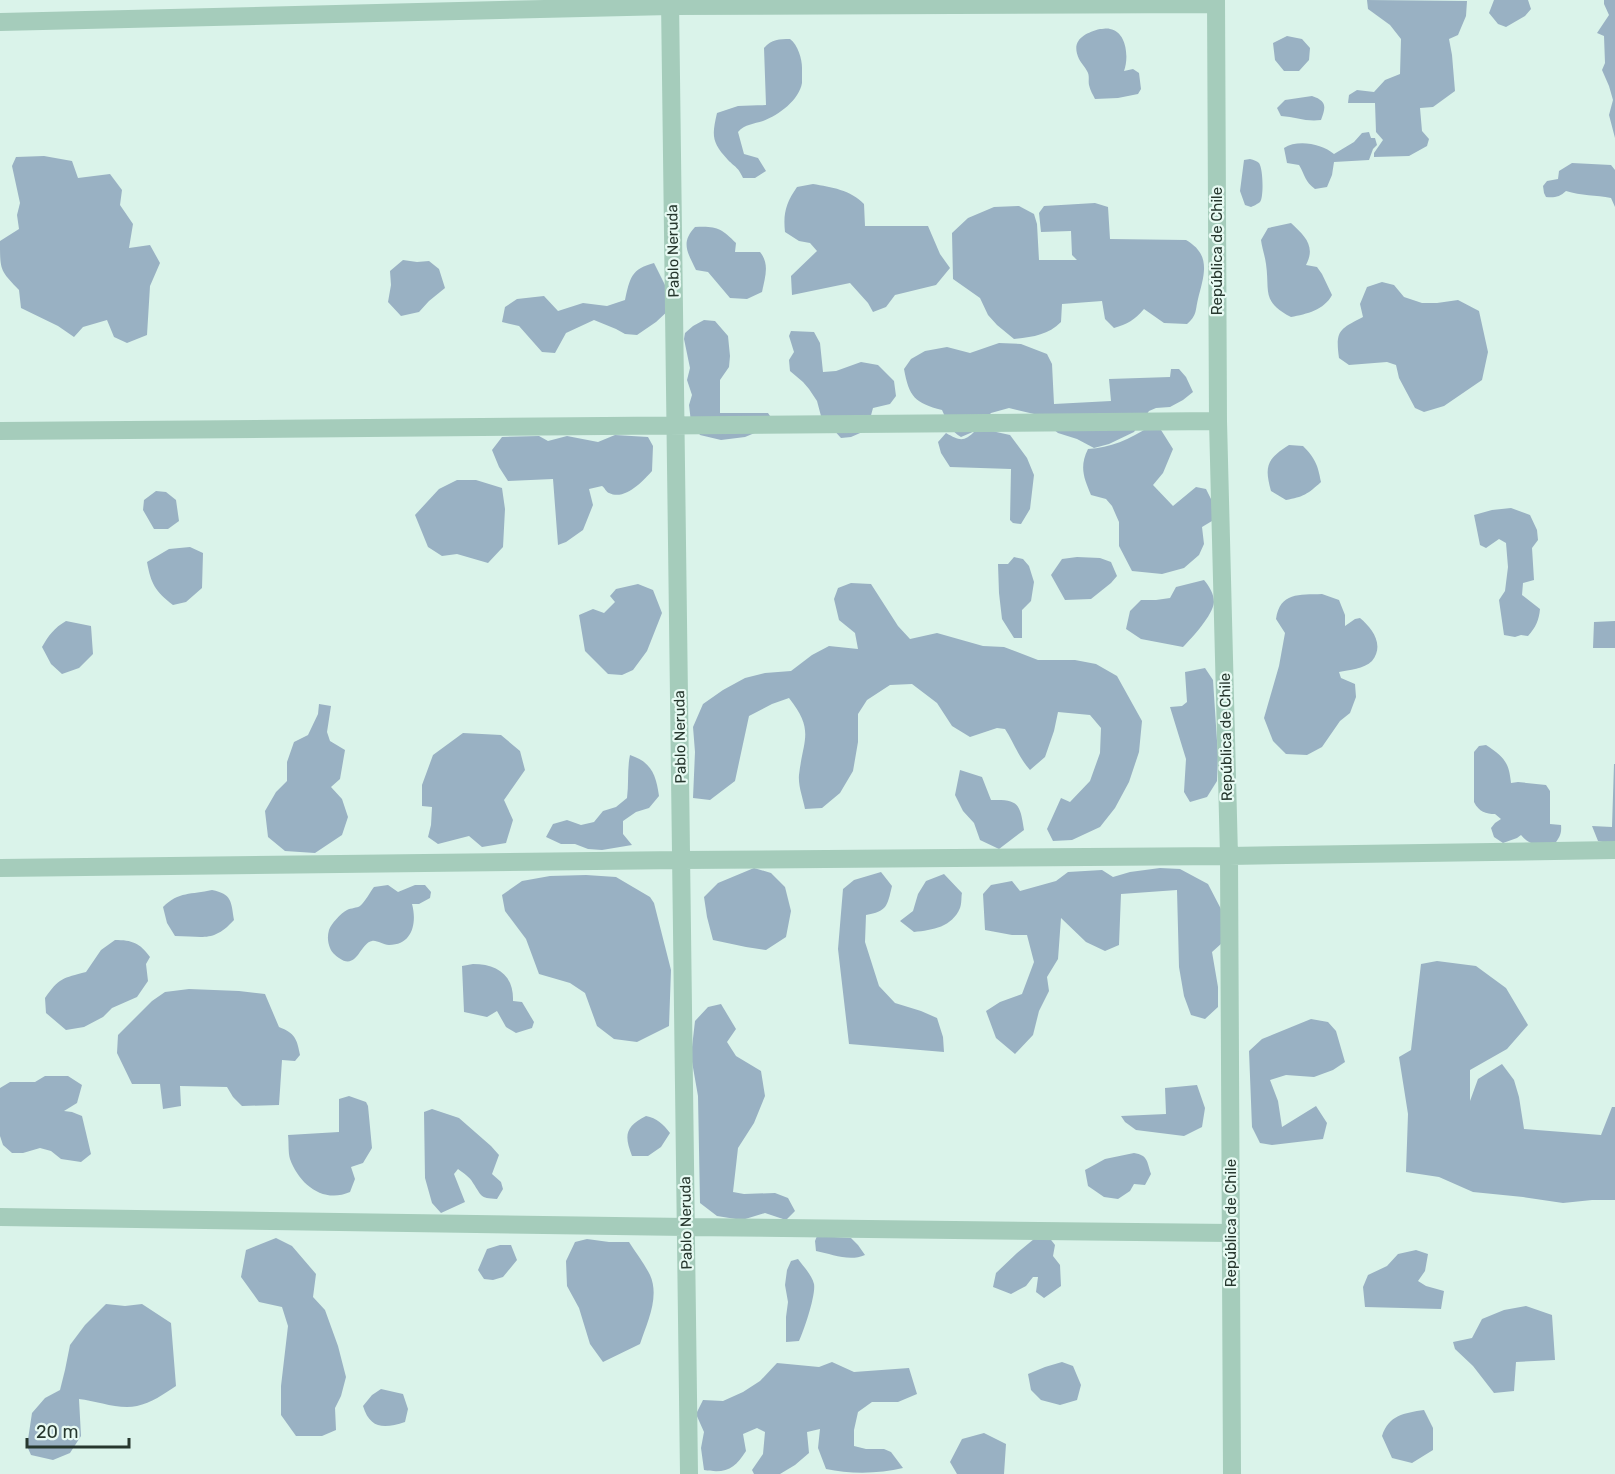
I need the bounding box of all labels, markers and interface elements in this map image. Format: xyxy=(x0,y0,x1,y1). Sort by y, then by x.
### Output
street label: República de Chile xyxy=(1208,187,1226,315)
street label: Pablo Neruda xyxy=(663,204,683,298)
street label: República de Chile xyxy=(1216,673,1236,801)
street label: Pablo Neruda xyxy=(670,690,690,784)
street label: República de Chile xyxy=(1222,1159,1240,1287)
street label: Pablo Neruda xyxy=(676,1176,696,1270)
scale bar xyxy=(27,1411,129,1449)
text: 20 m xyxy=(36,1421,78,1443)

